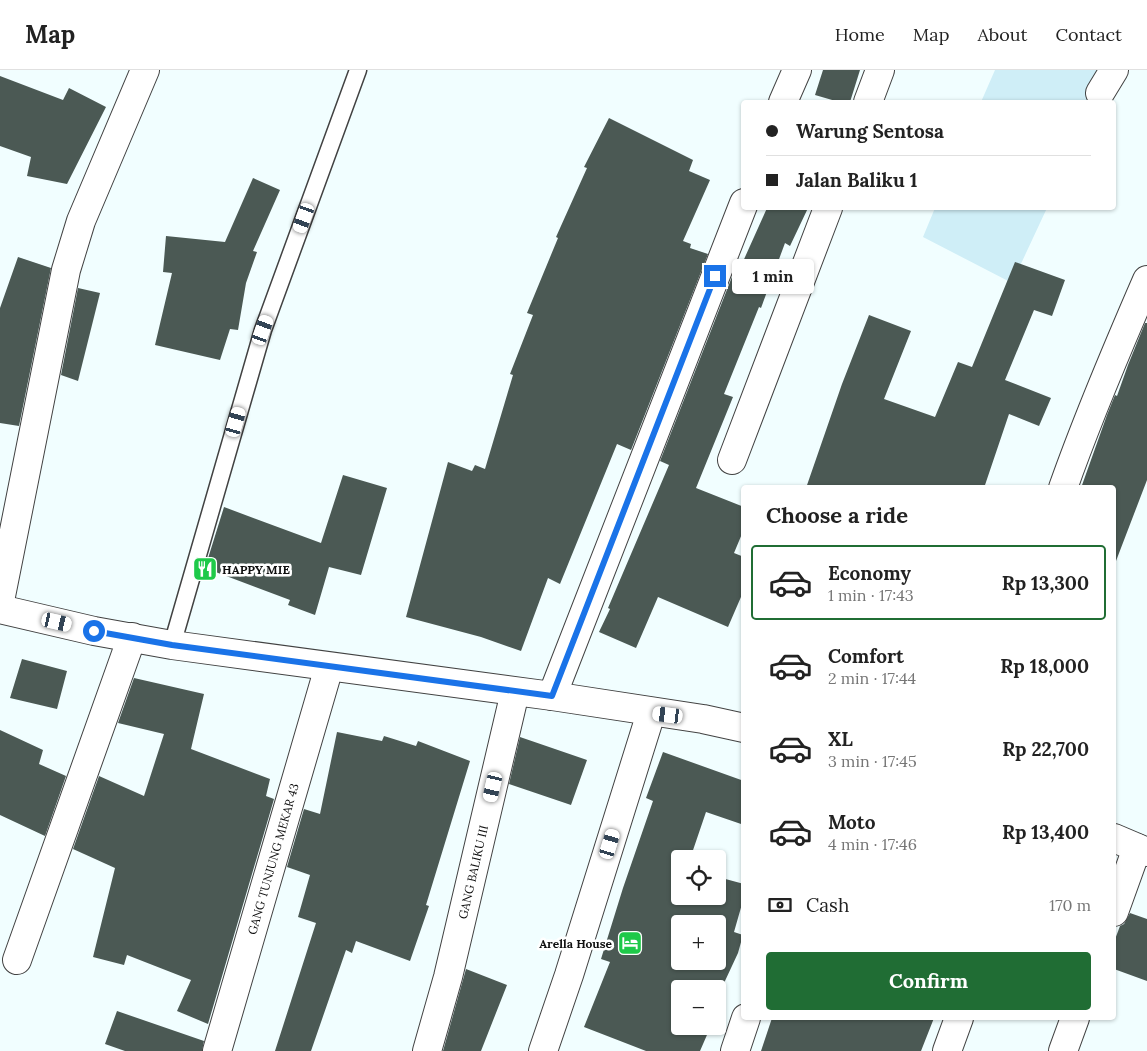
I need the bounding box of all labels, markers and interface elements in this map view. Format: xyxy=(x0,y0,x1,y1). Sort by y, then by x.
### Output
text: Map xyxy=(25,19,75,50)
text: Home xyxy=(835,23,885,46)
text: Map xyxy=(913,23,949,46)
text: About xyxy=(977,23,1027,46)
text: Contact xyxy=(1055,23,1122,46)
text: Warung Sentosa xyxy=(796,119,944,143)
text: Jalan Baliku 1 xyxy=(796,168,917,192)
car xyxy=(291,201,316,235)
callout: 1 min xyxy=(732,258,815,294)
route end xyxy=(704,265,726,287)
text: 1 min xyxy=(753,266,793,286)
car xyxy=(250,313,275,347)
car xyxy=(224,406,247,438)
text: Choose a ride xyxy=(766,501,908,529)
restaurant icon: HAPPY MIE xyxy=(192,556,218,582)
icon: car xyxy=(768,560,813,605)
text: Economy xyxy=(828,561,911,585)
place label: HAPPY MIE xyxy=(222,562,290,577)
text: Rp 13,300 xyxy=(1002,571,1089,595)
text: 1 min · 17:43 xyxy=(828,585,914,605)
car xyxy=(40,611,73,633)
route start xyxy=(83,620,105,642)
icon: car xyxy=(768,643,813,688)
text: Comfort xyxy=(828,644,904,668)
text: Rp 18,000 xyxy=(1000,654,1089,678)
text: 2 min · 17:44 xyxy=(828,668,916,688)
car xyxy=(652,706,683,724)
icon: car xyxy=(768,726,813,771)
text: XL xyxy=(828,727,853,751)
text: Rp 22,700 xyxy=(1002,737,1089,761)
text: 3 min · 17:45 xyxy=(828,751,917,771)
car xyxy=(482,771,503,803)
street label: GANG TUNJUNG MEKAR 43 xyxy=(244,781,302,936)
icon: car xyxy=(768,809,813,854)
text: Moto xyxy=(828,810,875,834)
text: Rp 13,400 xyxy=(1002,820,1089,844)
street label: GANG BALIKU III xyxy=(455,824,491,920)
car xyxy=(598,827,621,861)
text: 4 min · 17:46 xyxy=(828,834,917,854)
map controls xyxy=(671,850,726,1035)
button: locate xyxy=(671,850,726,905)
icon: cash xyxy=(766,891,794,919)
text: Cash xyxy=(806,893,849,917)
text: 170 m xyxy=(1049,895,1091,915)
button: + xyxy=(671,915,726,970)
hotel icon: Arella House xyxy=(617,930,643,956)
place label: Arella House xyxy=(539,936,613,951)
button: Confirm xyxy=(766,952,1091,1010)
button: − xyxy=(671,980,726,1035)

